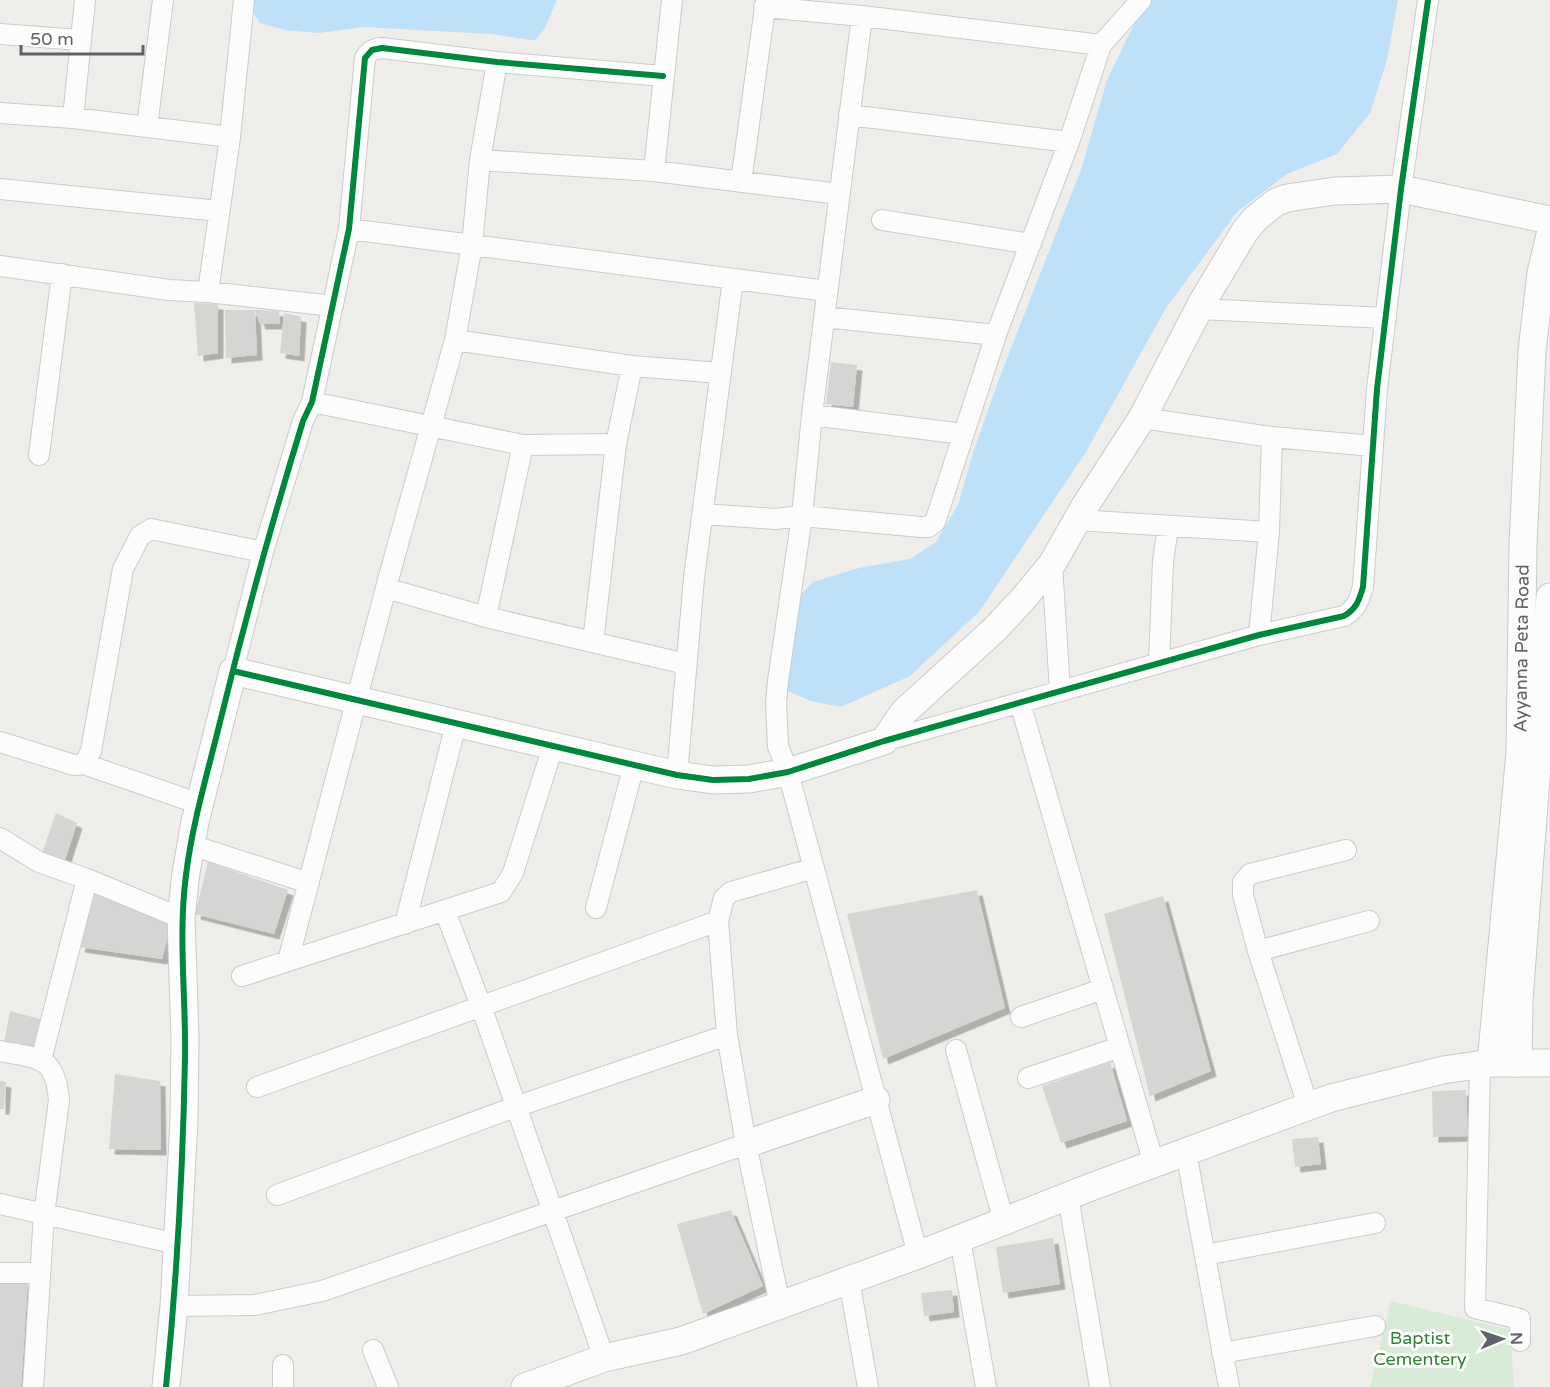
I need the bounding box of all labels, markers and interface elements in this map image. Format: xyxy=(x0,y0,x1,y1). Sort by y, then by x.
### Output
scale bar xyxy=(21,18,142,56)
text: 50 m xyxy=(30,28,74,50)
street label: Ayyanna Peta Road xyxy=(1509,564,1534,732)
north arrow xyxy=(1472,1309,1532,1369)
park label: Baptist Cementery xyxy=(1373,1327,1467,1370)
text: N xyxy=(1506,1332,1526,1345)

